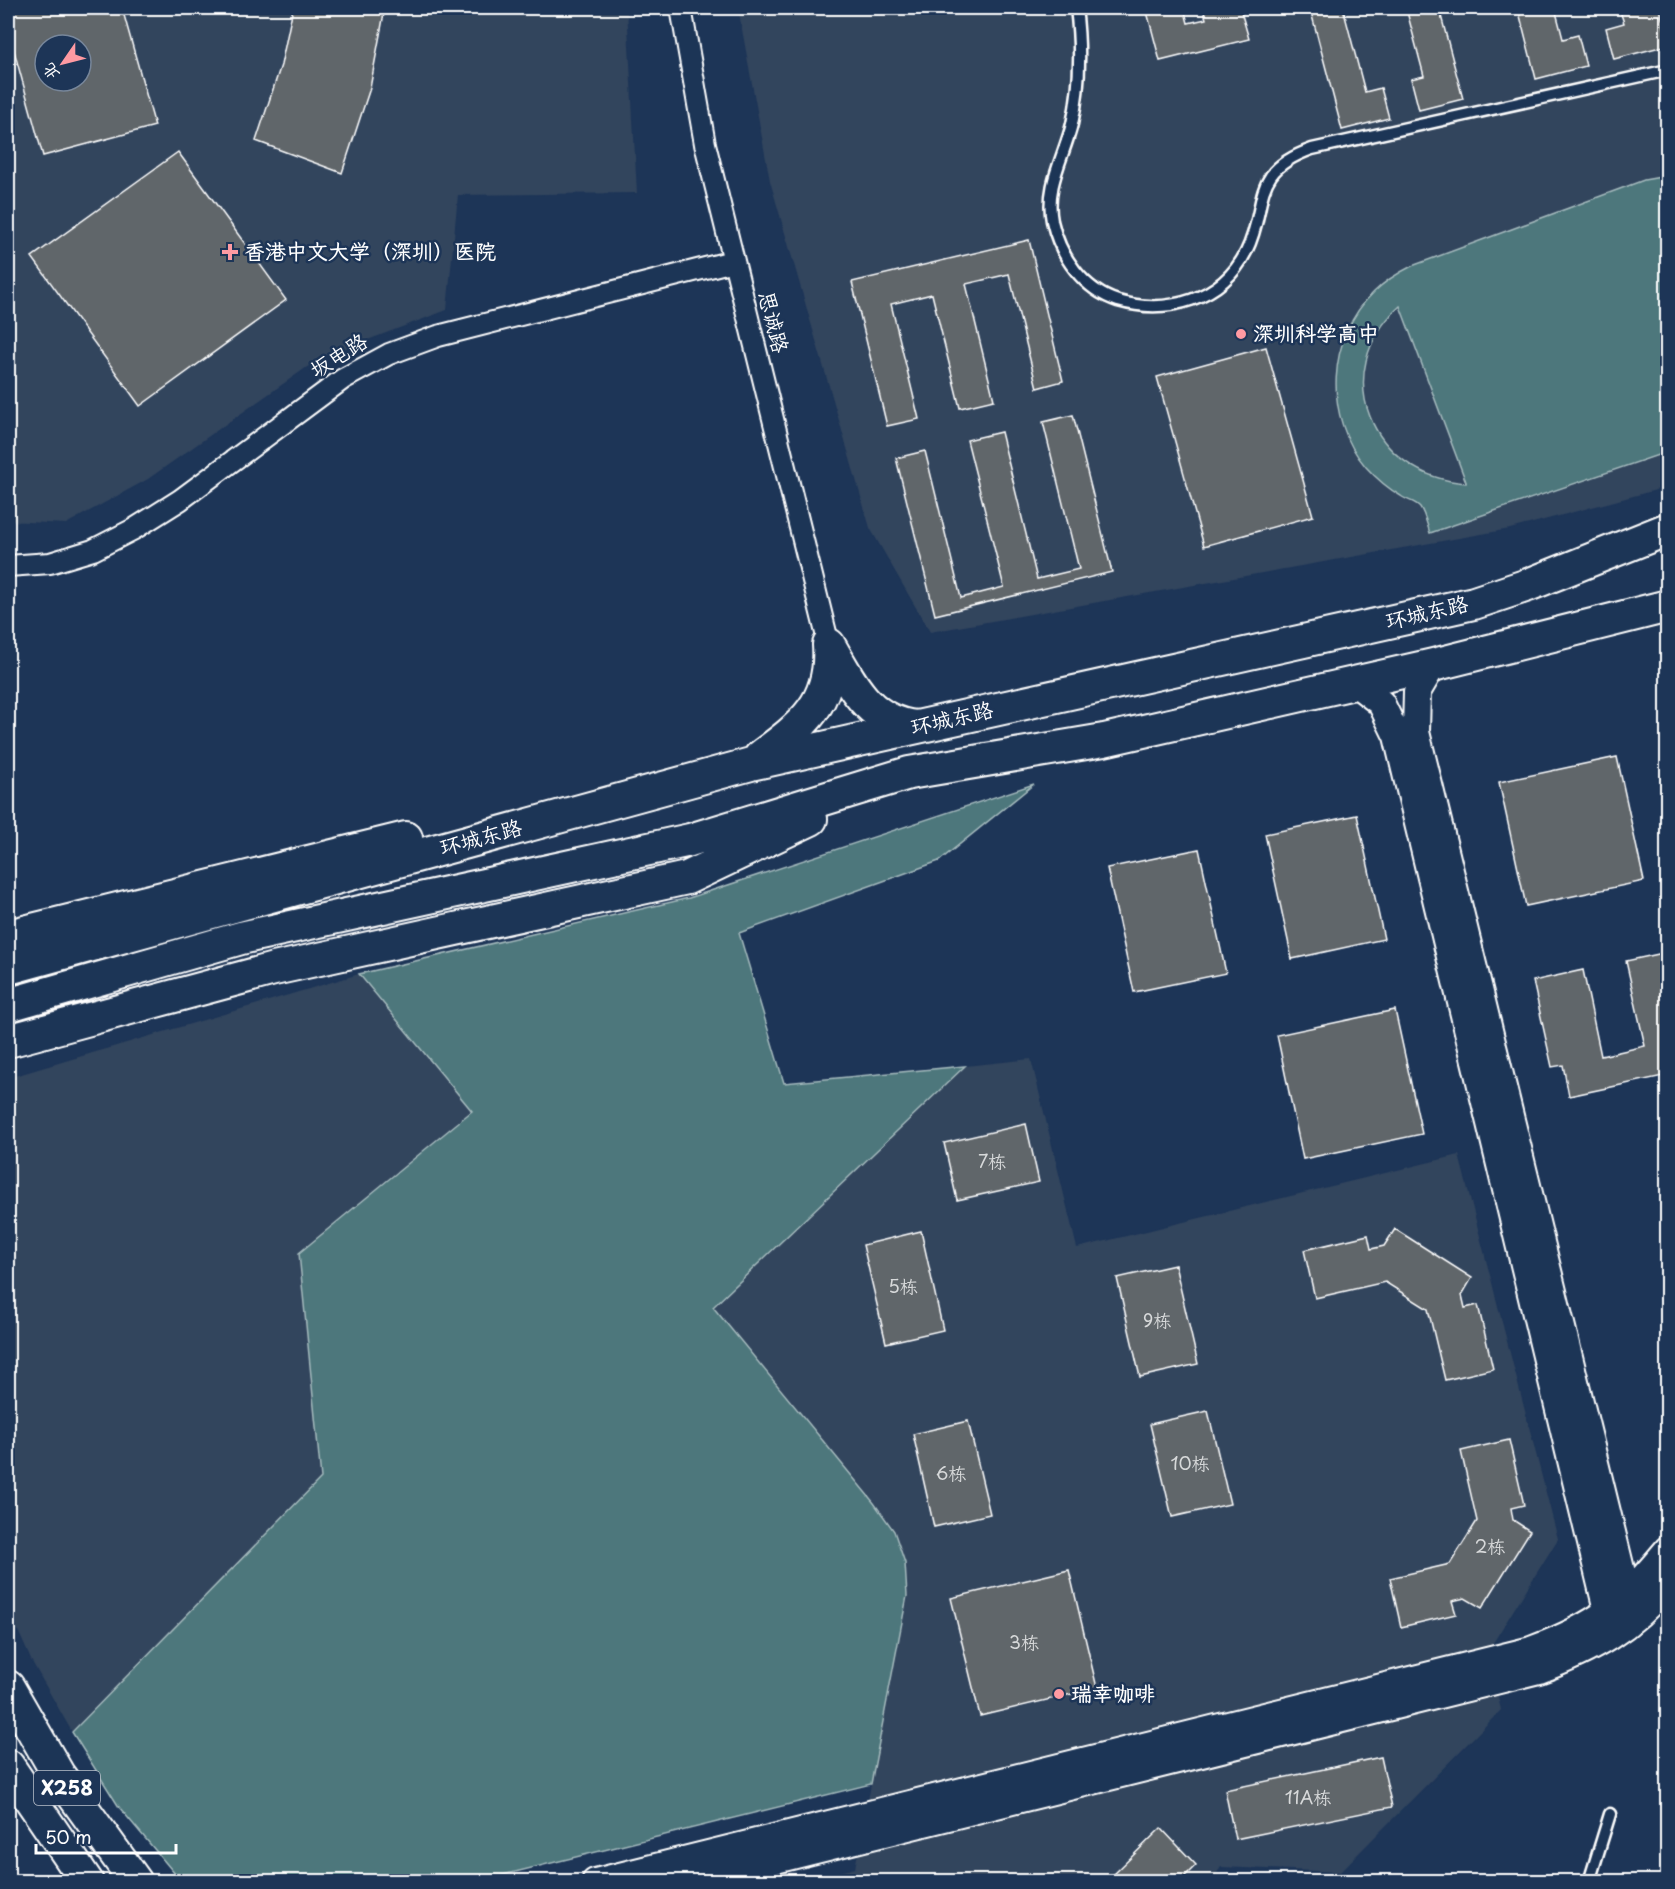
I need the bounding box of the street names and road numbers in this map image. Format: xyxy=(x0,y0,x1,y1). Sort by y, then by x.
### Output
street label: 思诚路 xyxy=(752,287,798,356)
street label: 坂电路 xyxy=(303,324,373,385)
street label: 环城东路 xyxy=(1382,586,1471,636)
street label: 环城东路 xyxy=(907,692,996,742)
street label: 环城东路 xyxy=(436,810,525,862)
road number: X258 xyxy=(34,1771,100,1805)

